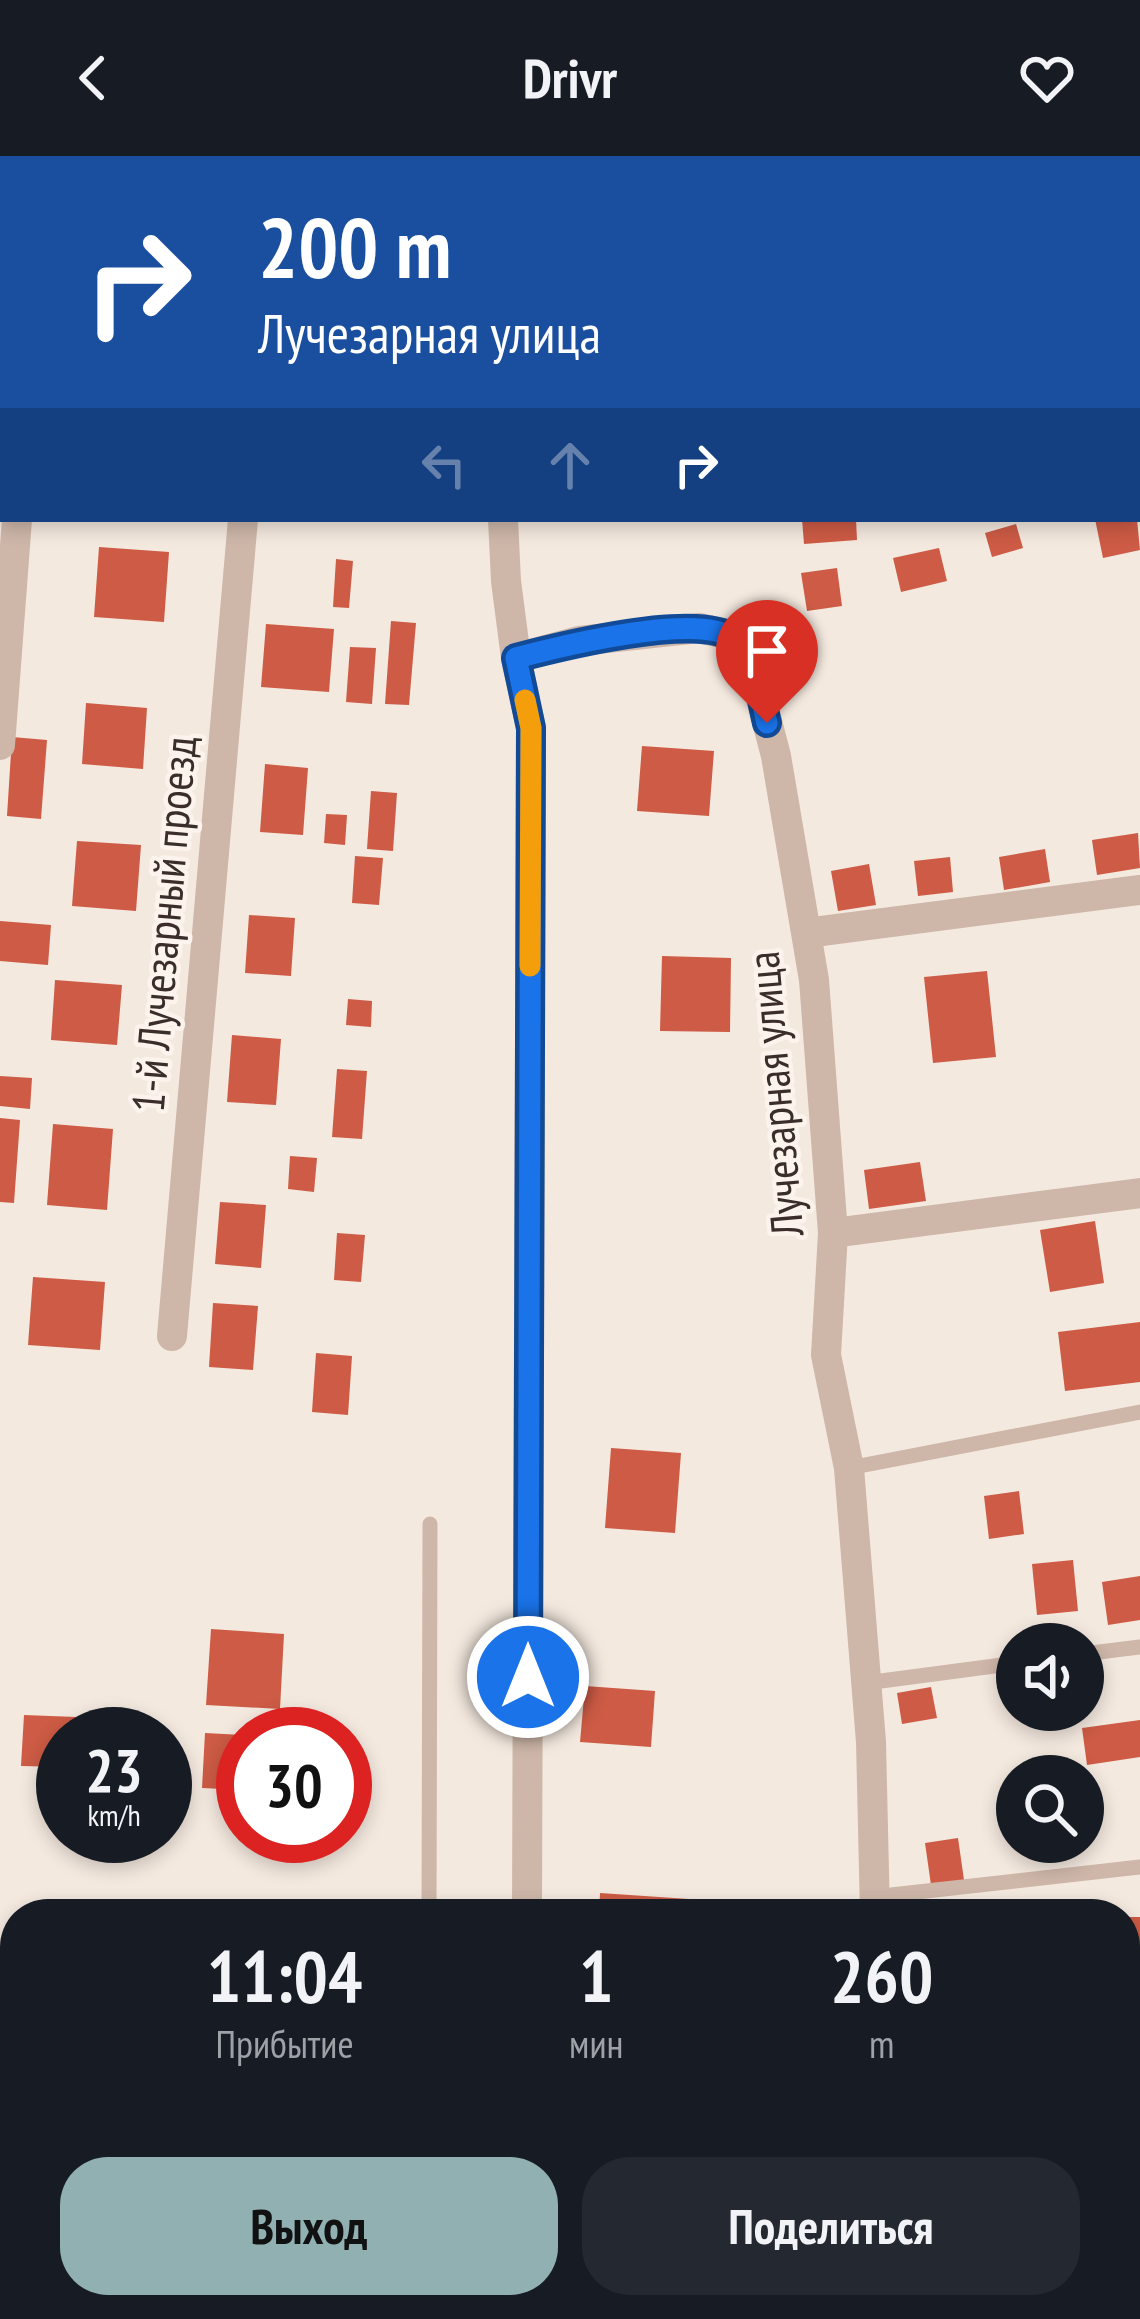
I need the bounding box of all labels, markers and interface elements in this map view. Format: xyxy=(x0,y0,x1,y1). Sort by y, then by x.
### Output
text: Drivr xyxy=(523,43,617,113)
icon: back xyxy=(60,45,126,111)
icon: heart xyxy=(1014,45,1080,111)
text: 200 m xyxy=(258,192,451,301)
icon: right xyxy=(60,204,216,360)
text: Лучезарная улица xyxy=(258,298,601,368)
icon: left xyxy=(411,432,477,498)
icon: ahead xyxy=(537,432,603,498)
icon: right xyxy=(663,432,729,498)
pin xyxy=(716,600,818,723)
icon: arrive xyxy=(734,618,800,684)
street label: 1-й Лучезарный проезд xyxy=(118,733,208,1115)
street label: Лучезарная улица xyxy=(733,949,815,1240)
position arrow xyxy=(465,1614,591,1740)
map controls xyxy=(996,1623,1104,1863)
button: sound xyxy=(996,1623,1104,1731)
speed limit sign: 30 xyxy=(216,1707,372,1863)
text: 23 xyxy=(85,1731,143,1809)
button: search xyxy=(996,1755,1104,1863)
text: km/h xyxy=(87,1795,141,1834)
text: 11:04 xyxy=(207,1929,362,2022)
text: 1 xyxy=(579,1929,613,2022)
text: 260 xyxy=(830,1929,933,2022)
text: Прибытие xyxy=(215,2018,354,2069)
text: мин xyxy=(569,2018,623,2069)
text: m xyxy=(869,2018,894,2069)
button: Выход xyxy=(60,2157,558,2295)
button: Поделиться xyxy=(582,2157,1080,2295)

